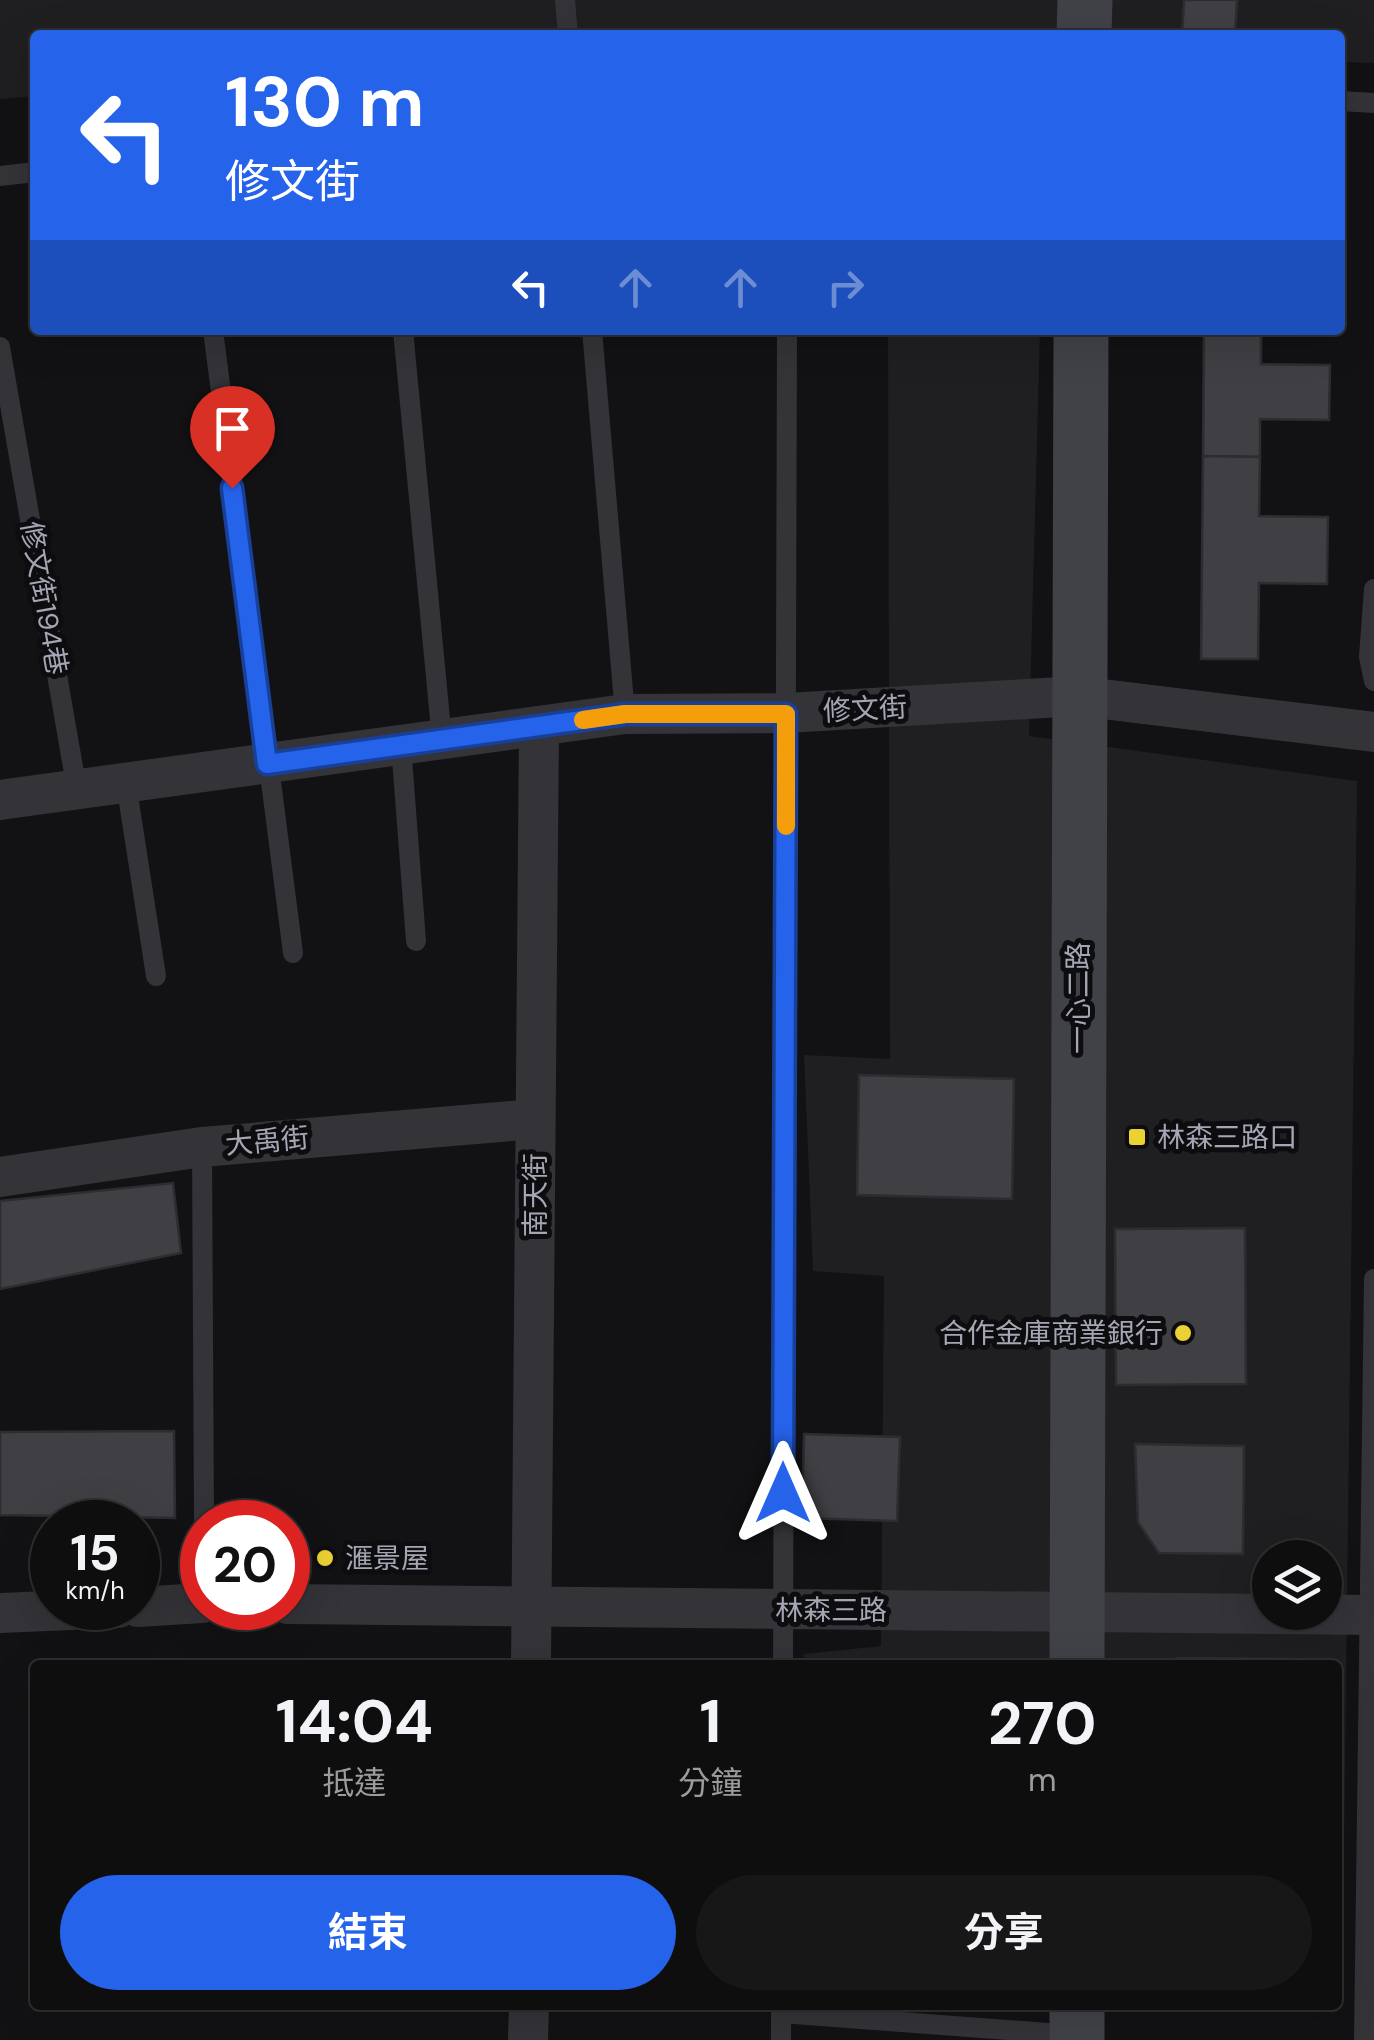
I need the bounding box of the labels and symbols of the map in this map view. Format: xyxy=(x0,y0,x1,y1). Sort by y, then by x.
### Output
pin xyxy=(190,386,275,489)
street label: 修文街194巷 xyxy=(12,518,76,678)
street label: 修文街 xyxy=(822,688,908,730)
street label: 一心二路 xyxy=(1060,942,1097,1054)
street label: 大禹街 xyxy=(224,1119,310,1163)
place label: 林森三路口 xyxy=(1157,1119,1297,1156)
marker: 林森三路口 xyxy=(1126,1126,1148,1148)
street label: 南天街 xyxy=(517,1153,554,1237)
place label: 合作金庫商業銀行 xyxy=(939,1315,1163,1352)
marker: 合作金庫商業銀行 xyxy=(1172,1322,1194,1344)
position arrow xyxy=(731,1441,835,1545)
speed limit sign: 20 xyxy=(180,1500,310,1630)
place label: 滙景屋 xyxy=(345,1540,429,1577)
marker: 滙景屋 xyxy=(314,1547,336,1569)
street label: 林森三路 xyxy=(775,1592,887,1629)

